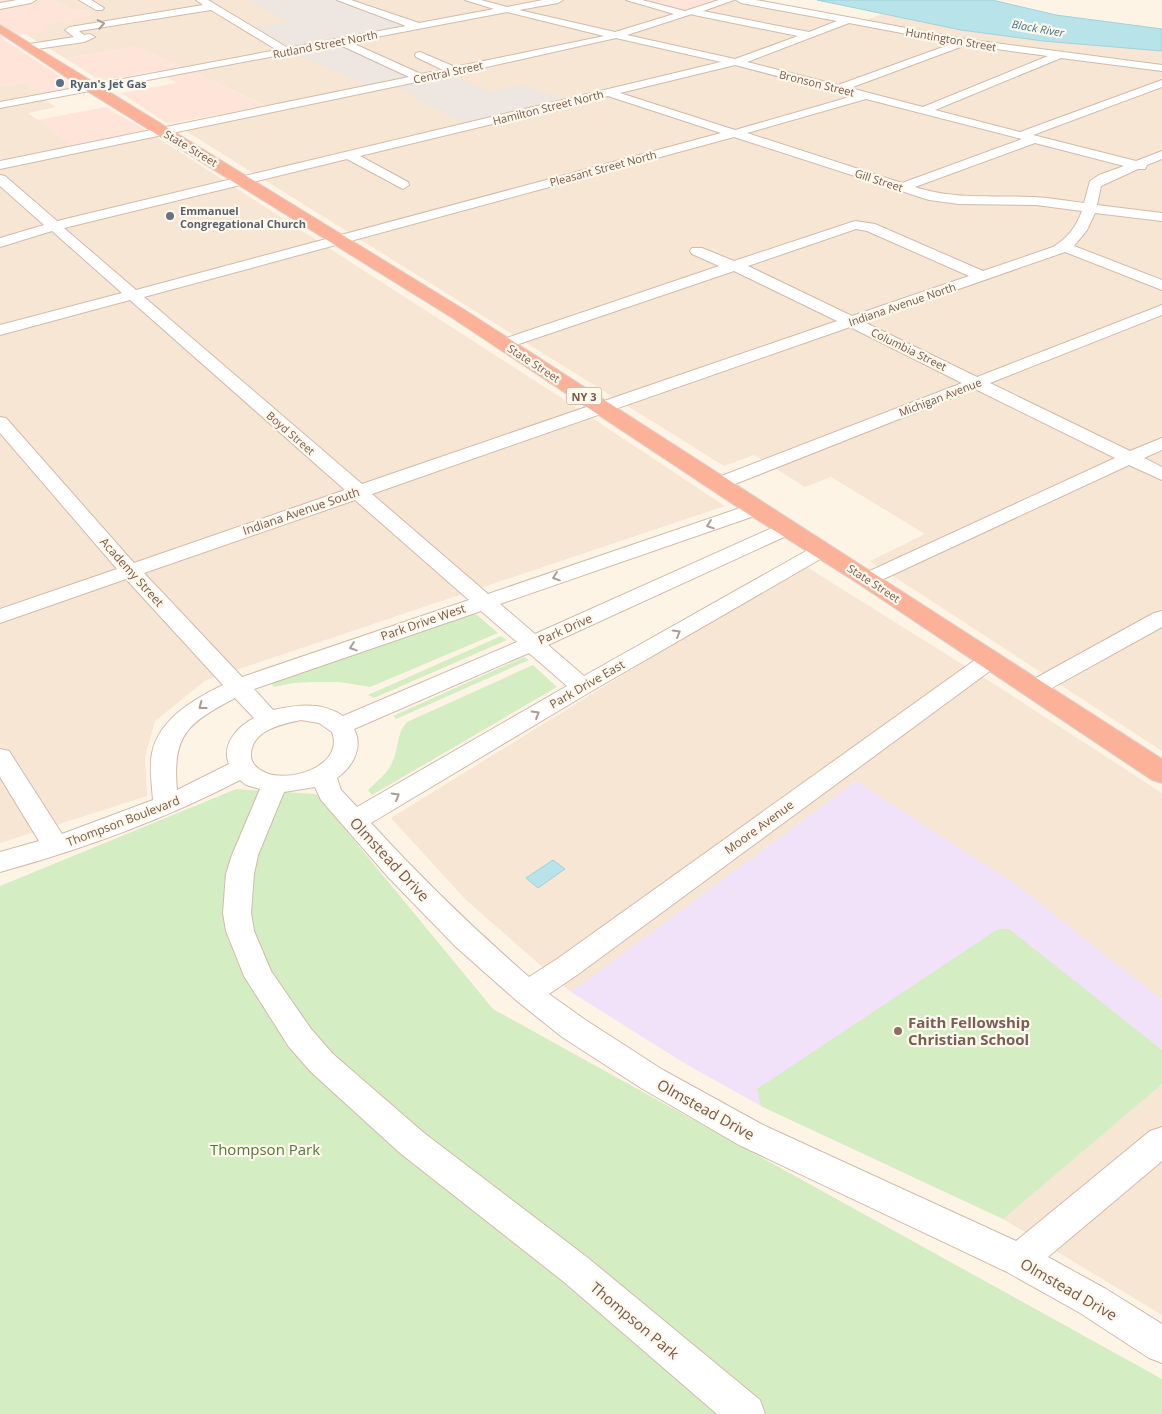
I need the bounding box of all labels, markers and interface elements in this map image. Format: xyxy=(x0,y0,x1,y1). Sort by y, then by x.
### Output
water label: Black River xyxy=(1011,16,1066,40)
one-way arrow xyxy=(97,19,105,29)
street label: Huntington Street xyxy=(904,24,998,54)
street label: Rutland Street North xyxy=(271,26,379,62)
street label: Central Street xyxy=(412,57,484,87)
street label: Bronson Street xyxy=(778,66,856,100)
place label: Ryan's Jet Gas xyxy=(70,76,147,91)
marker: Ryan's Jet Gas xyxy=(54,77,66,89)
street label: Hamilton Street North xyxy=(491,86,605,128)
street label: State Street xyxy=(162,126,221,170)
street label: Pleasant Street North xyxy=(548,146,658,190)
street label: Gill Street xyxy=(853,165,905,195)
place label: Emmanuel Congregational Church xyxy=(180,203,306,231)
marker: Emmanuel Congregational Church xyxy=(164,210,176,222)
street label: Indiana Avenue North xyxy=(846,279,958,329)
street label: Columbia Street xyxy=(869,324,949,374)
street label: State Street xyxy=(505,340,563,386)
street label: Michigan Avenue xyxy=(896,374,984,420)
road number: NY 3 xyxy=(566,388,602,404)
street label: Boyd Street xyxy=(264,408,318,458)
street label: Indiana Avenue South xyxy=(240,483,362,539)
one-way arrow xyxy=(706,519,714,529)
street label: Academy Street xyxy=(96,534,168,610)
street label: State Street xyxy=(845,560,903,606)
one-way arrow xyxy=(552,571,561,581)
street label: Park Drive West xyxy=(378,600,468,644)
street label: Park Drive xyxy=(535,609,595,648)
one-way arrow xyxy=(672,629,681,639)
one-way arrow xyxy=(349,641,357,651)
street label: Park Drive East xyxy=(546,656,628,712)
one-way arrow xyxy=(198,700,208,709)
one-way arrow xyxy=(531,710,540,720)
street label: Thompson Boulevard xyxy=(64,792,182,850)
one-way arrow xyxy=(391,793,400,803)
street label: Moore Avenue xyxy=(721,796,797,858)
street label: Olmstead Drive xyxy=(346,813,434,905)
place label: Faith Fellowship Christian School xyxy=(908,1012,1030,1049)
marker: Faith Fellowship Christian School xyxy=(892,1025,904,1037)
street label: Olmstead Drive xyxy=(654,1074,758,1144)
park label: Thompson Park xyxy=(210,1139,320,1159)
street label: Olmstead Drive xyxy=(1017,1253,1121,1325)
street label: Thompson Park xyxy=(586,1277,684,1363)

